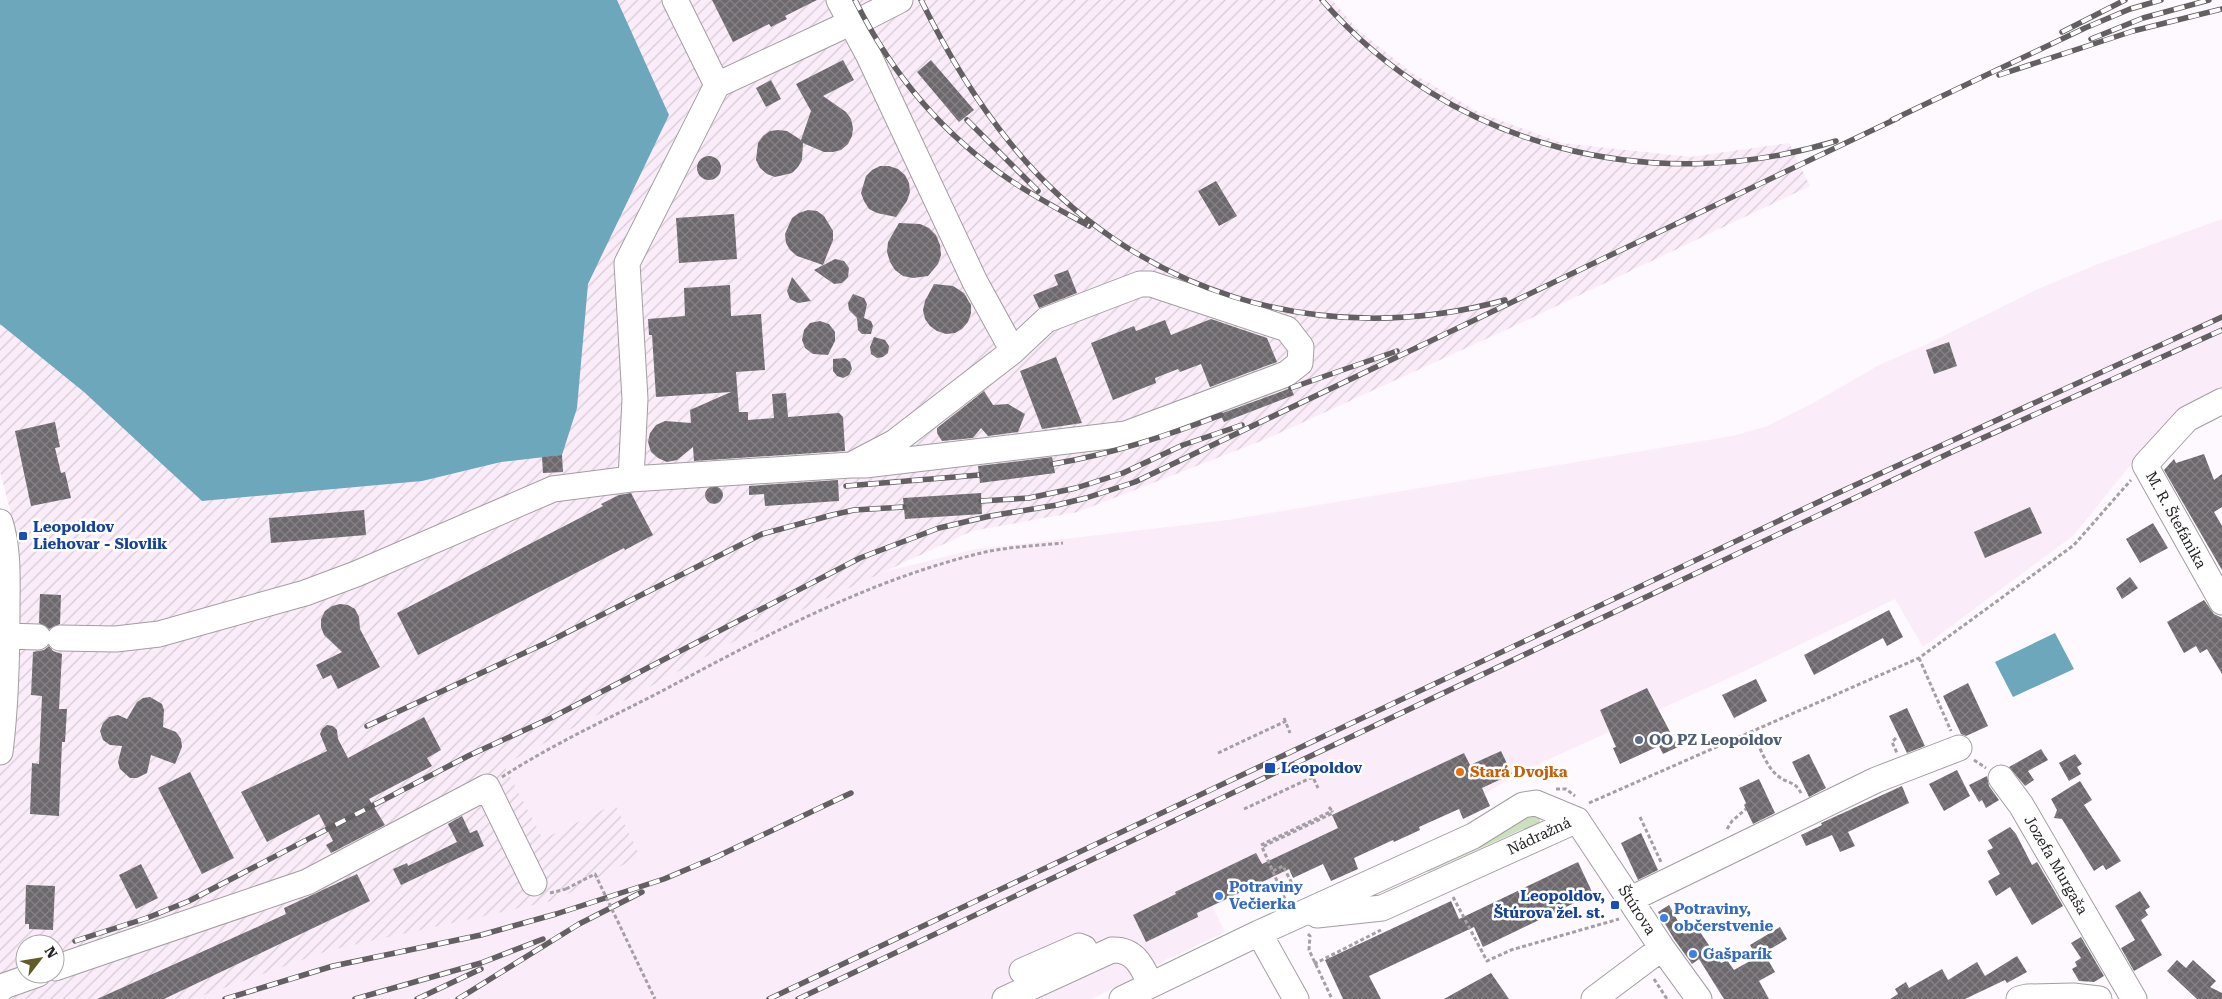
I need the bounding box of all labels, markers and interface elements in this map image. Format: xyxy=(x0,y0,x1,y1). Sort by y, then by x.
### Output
street label: M. R. Štefánika xyxy=(2142,468,2210,572)
place label: Leopoldov Liehovar - Slovlik xyxy=(33,518,168,553)
marker: Leopoldov Liehovar - Slovlik xyxy=(17,530,29,542)
place label: OO PZ Leopoldov xyxy=(1649,731,1782,749)
marker: OO PZ Leopoldov xyxy=(1633,734,1645,746)
place label: Leopoldov xyxy=(1281,759,1362,777)
marker: Leopoldov xyxy=(1263,761,1277,775)
place label: Stará Dvojka xyxy=(1470,763,1568,781)
marker: Stará Dvojka xyxy=(1454,766,1466,778)
street label: Jozefa Murgaša xyxy=(2020,812,2092,918)
street label: Nádražná xyxy=(1504,813,1574,859)
place label: Potraviny Večierka xyxy=(1229,878,1303,913)
street label: Štúrova xyxy=(1614,882,1660,938)
place label: Leopoldov, Štúrova žel. st. xyxy=(1494,887,1605,922)
marker: Potraviny Večierka xyxy=(1213,890,1225,902)
marker: Leopoldov, Štúrova žel. st. xyxy=(1609,899,1621,911)
place label: Potraviny, občerstvenie xyxy=(1674,900,1773,935)
marker: Potraviny, občerstvenie xyxy=(1658,912,1670,924)
north arrow xyxy=(15,934,65,984)
text: N xyxy=(42,944,61,961)
place label: Gašparík xyxy=(1703,945,1773,963)
marker: Gašparík xyxy=(1687,948,1699,960)

